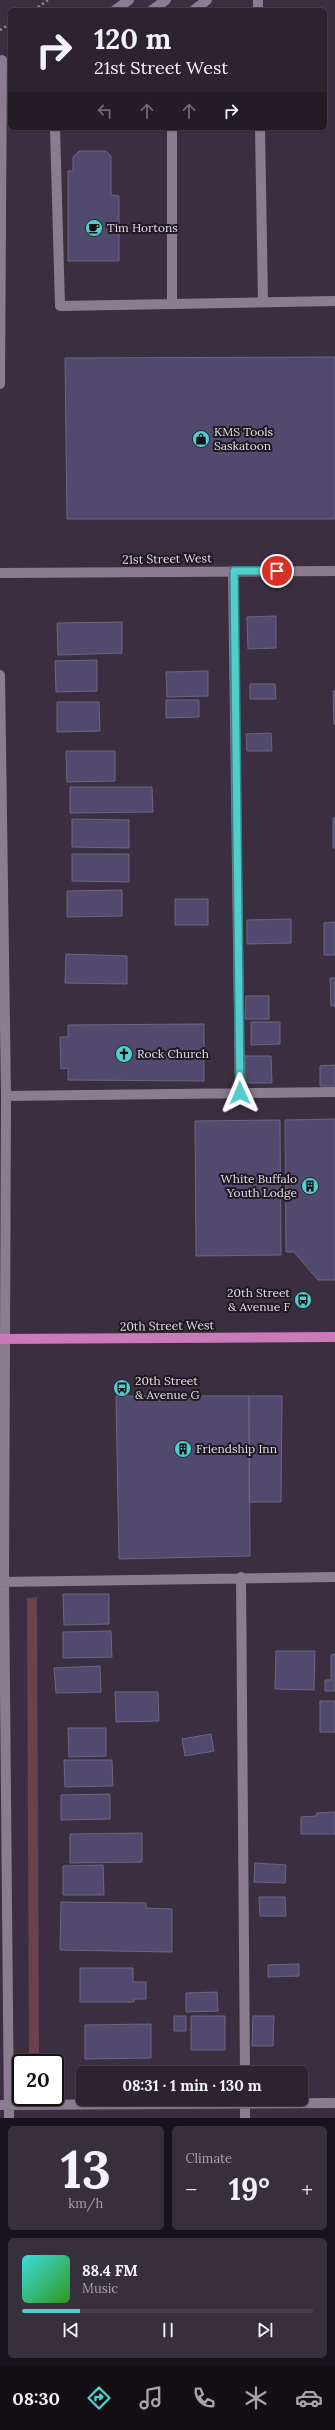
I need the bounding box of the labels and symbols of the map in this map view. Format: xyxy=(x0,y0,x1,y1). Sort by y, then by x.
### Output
cafe icon: Tim Hortons xyxy=(84,218,104,238)
place label: Tim Hortons xyxy=(107,220,178,235)
place label: KMS Tools Saskatoon xyxy=(214,424,274,453)
shop icon: KMS Tools Saskatoon xyxy=(191,429,211,449)
street label: 21st Street West xyxy=(122,550,212,567)
pin xyxy=(260,554,294,588)
church icon: Rock Church xyxy=(114,1044,134,1064)
place label: Rock Church xyxy=(137,1046,209,1061)
position arrow xyxy=(219,1072,261,1114)
place label: White Buffalo Youth Lodge xyxy=(220,1171,297,1200)
building icon: White Buffalo Youth Lodge xyxy=(300,1176,320,1196)
place label: 20th Street & Avenue F xyxy=(227,1285,290,1314)
bus stop icon: 20th Street & Avenue F xyxy=(293,1290,313,1310)
street label: 20th Street West xyxy=(120,1317,215,1334)
place label: 20th Street & Avenue G xyxy=(135,1373,200,1402)
bus stop icon: 20th Street & Avenue G xyxy=(112,1378,132,1398)
building icon: Friendship Inn xyxy=(173,1439,193,1459)
place label: Friendship Inn xyxy=(196,1441,277,1456)
speed limit sign: 20 xyxy=(12,2054,64,2106)

